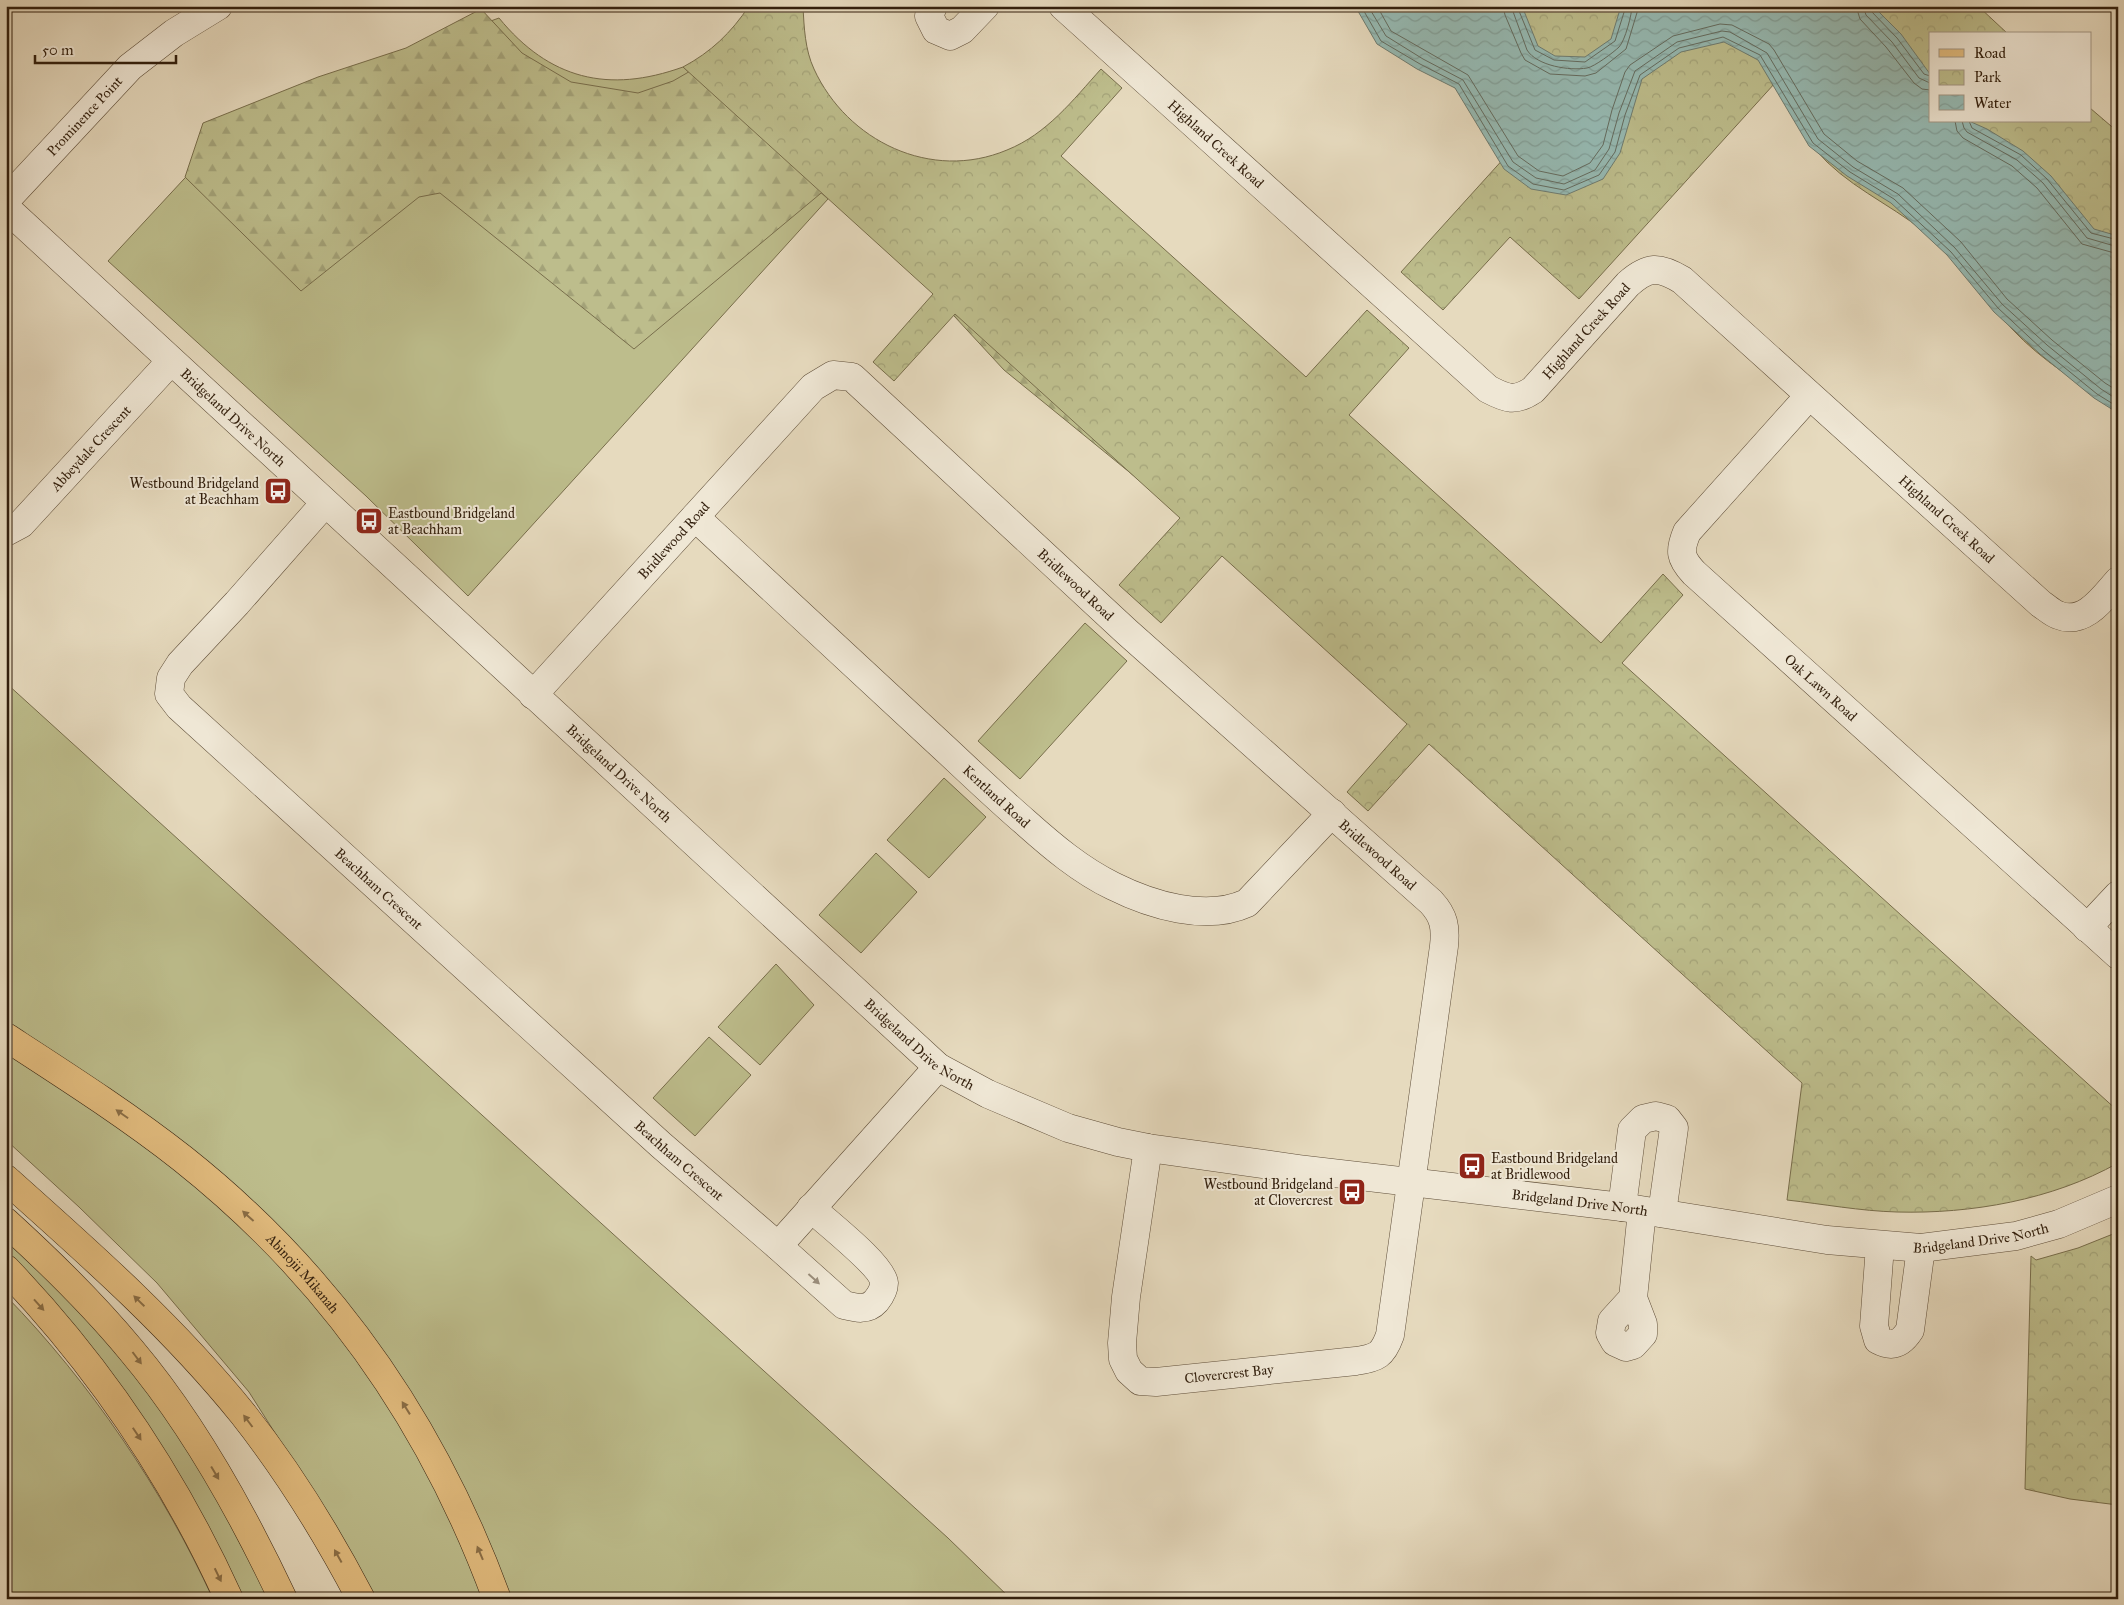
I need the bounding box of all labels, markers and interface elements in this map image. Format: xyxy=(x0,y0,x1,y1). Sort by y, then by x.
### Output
scale bar xyxy=(35,32,176,64)
legend xyxy=(1929,32,2092,122)
text: 50 m xyxy=(42,41,74,59)
text: Road xyxy=(1974,44,2006,62)
text: Park xyxy=(1974,68,2001,86)
street label: Prominence Point xyxy=(43,72,126,159)
text: Water xyxy=(1974,94,2011,112)
street label: Highland Creek Road xyxy=(1165,96,1268,192)
street label: Highland Creek Road xyxy=(1538,279,1633,383)
street label: Bridgeland Drive North xyxy=(177,365,290,470)
street label: Abbeydale Crescent xyxy=(46,402,134,495)
street label: Highland Creek Road xyxy=(1895,471,1998,567)
place label: Westbound Bridgeland at Beachham xyxy=(129,475,259,508)
bus stop icon: Westbound Bridgeland at Beachham xyxy=(263,476,293,506)
street label: Bridlewood Road xyxy=(634,498,713,582)
place label: Eastbound Bridgeland at Beachham xyxy=(388,505,515,538)
bus stop icon: Eastbound Bridgeland at Beachham xyxy=(354,506,384,536)
street label: Bridlewood Road xyxy=(1034,545,1118,624)
street label: Oak Lawn Road xyxy=(1781,650,1861,724)
street label: Bridgeland Drive North xyxy=(563,720,676,826)
street label: Kentland Road xyxy=(959,761,1034,831)
street label: Bridlewood Road xyxy=(1335,816,1420,894)
street label: Beachham Crescent xyxy=(331,844,427,933)
street label: Bridgeland Drive North xyxy=(861,995,978,1094)
one-way arrow xyxy=(115,1109,128,1119)
street label: Beachham Crescent xyxy=(631,1117,727,1204)
place label: Eastbound Bridgeland at Bridlewood xyxy=(1491,1150,1618,1183)
bus stop icon: Eastbound Bridgeland at Bridlewood xyxy=(1457,1151,1487,1181)
place label: Westbound Bridgeland at Clovercrest xyxy=(1203,1176,1333,1209)
bus stop icon: Westbound Bridgeland at Clovercrest xyxy=(1337,1177,1367,1207)
street label: Bridgeland Drive North xyxy=(1511,1186,1649,1220)
one-way arrow xyxy=(243,1210,255,1222)
street label: Bridgeland Drive North xyxy=(1912,1219,2051,1257)
street label: Abinojii Mikanah xyxy=(262,1229,343,1317)
one-way arrow xyxy=(808,1273,821,1284)
one-way arrow xyxy=(133,1295,145,1307)
one-way arrow xyxy=(33,1298,45,1310)
one-way arrow xyxy=(132,1351,142,1365)
street label: Clovercrest Bay xyxy=(1184,1361,1275,1387)
one-way arrow xyxy=(402,1402,411,1415)
one-way arrow xyxy=(243,1414,253,1428)
one-way arrow xyxy=(133,1428,142,1441)
one-way arrow xyxy=(211,1466,219,1480)
one-way arrow xyxy=(475,1546,483,1560)
one-way arrow xyxy=(334,1549,342,1563)
one-way arrow xyxy=(214,1568,222,1582)

